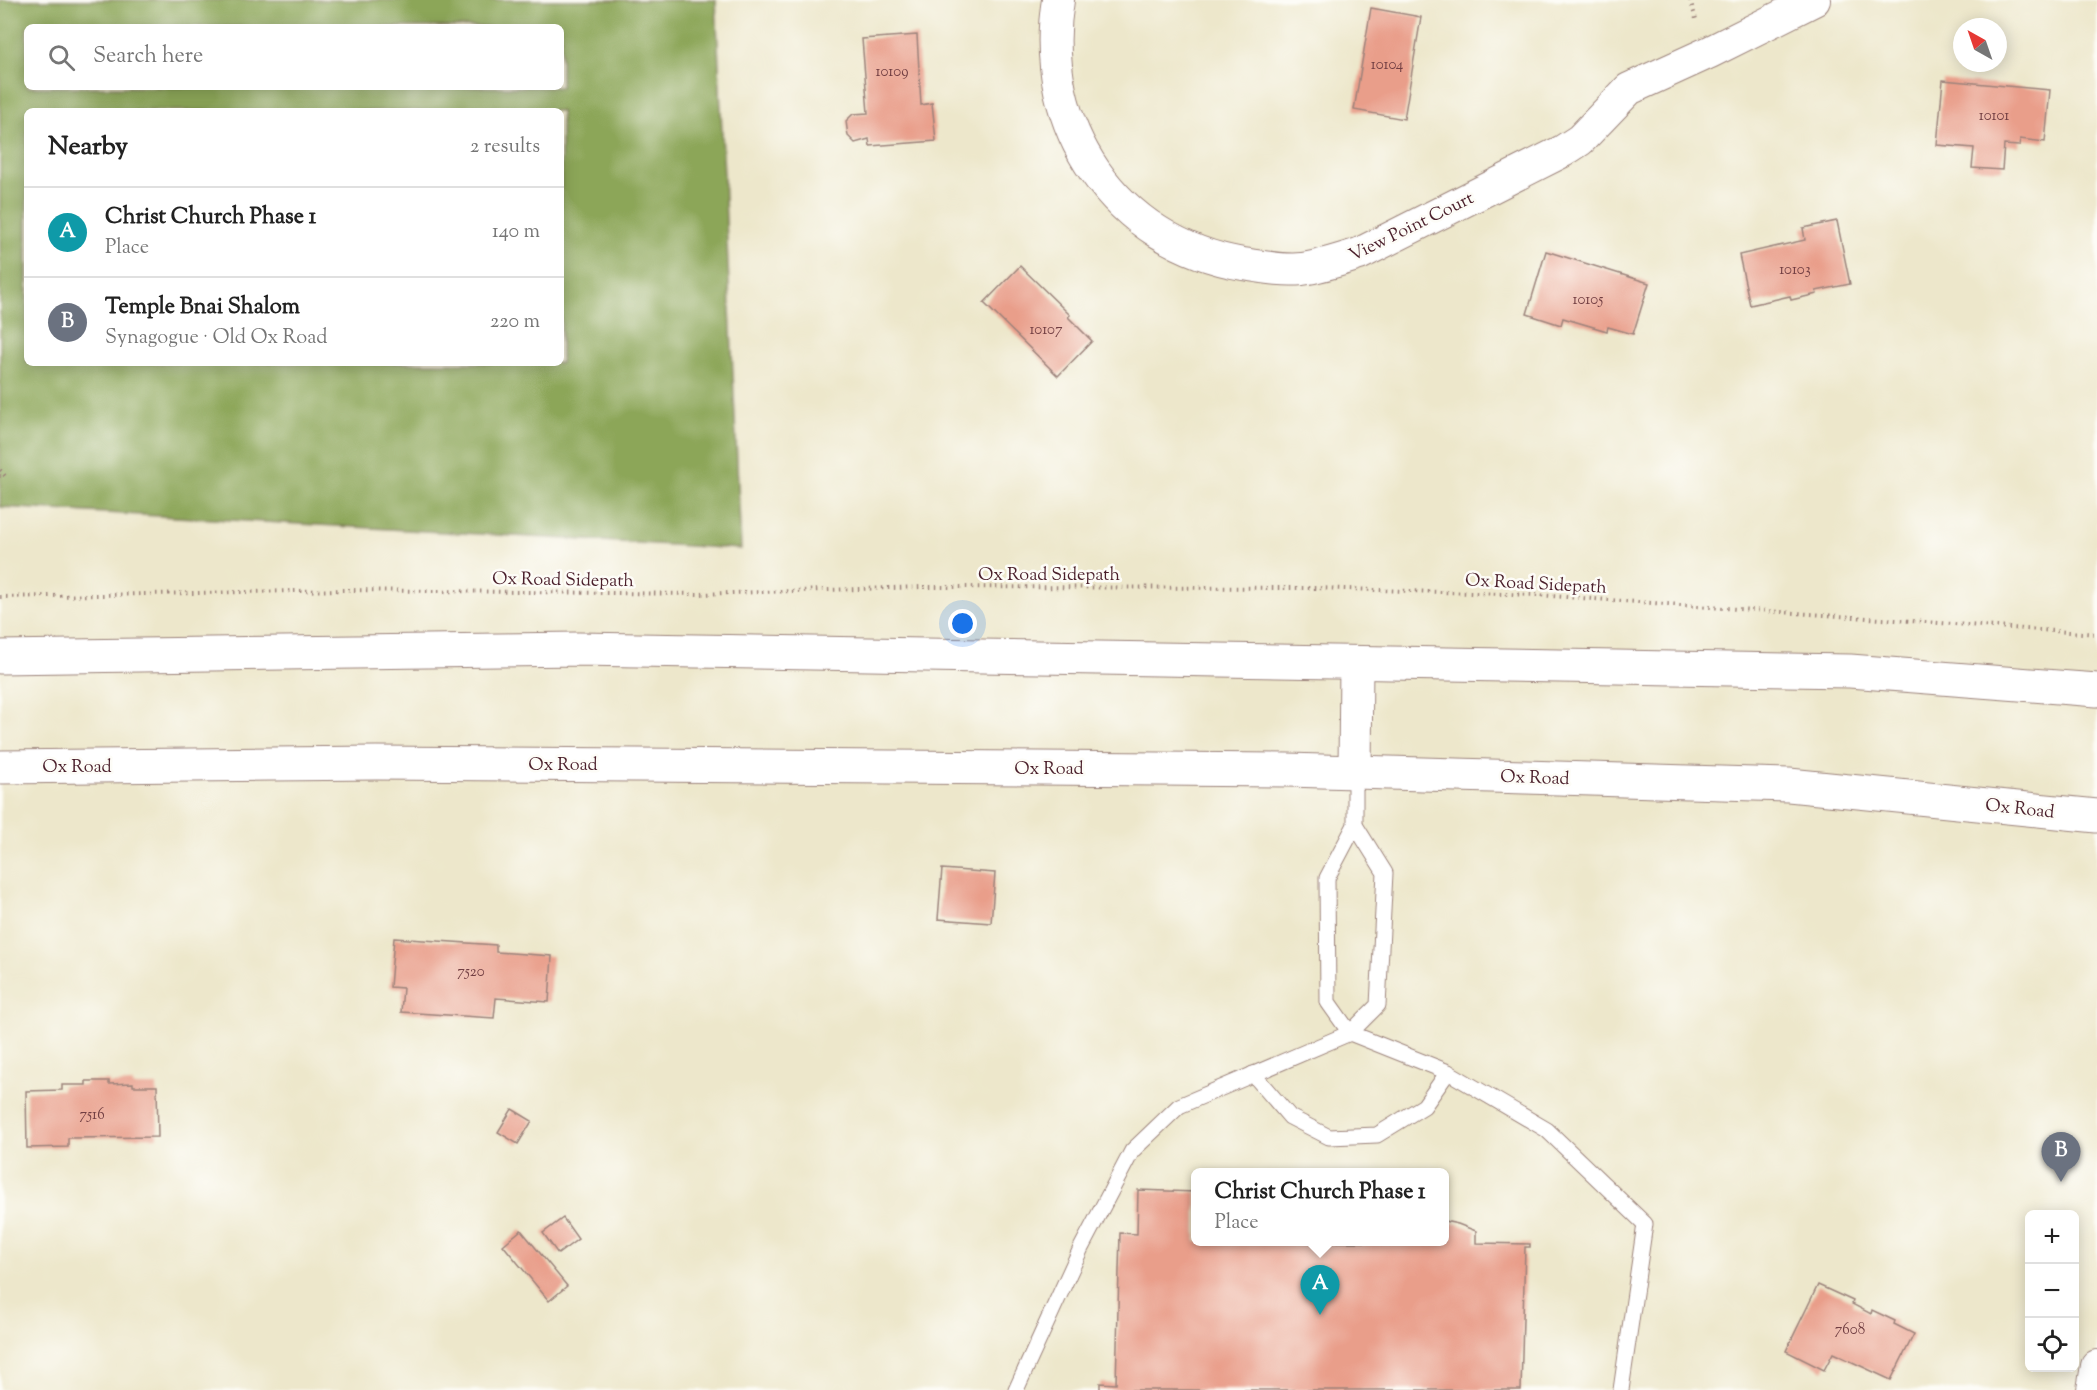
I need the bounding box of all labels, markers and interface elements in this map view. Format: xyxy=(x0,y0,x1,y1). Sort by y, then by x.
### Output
north arrow xyxy=(1953,18,2007,72)
search box xyxy=(24,24,564,90)
icon: search xyxy=(45,41,78,74)
text: Search here xyxy=(93,41,203,73)
house number: 10104 xyxy=(1371,55,1404,76)
house number: 10109 xyxy=(876,62,908,83)
house number: 10101 xyxy=(1979,106,2009,127)
text: Nearby xyxy=(48,129,128,166)
text: 2 results xyxy=(470,133,540,162)
street label: View Point Court xyxy=(1345,186,1479,269)
text: Christ Church Phase 1 xyxy=(105,202,316,234)
text: A xyxy=(59,218,76,247)
text: 140 m xyxy=(492,218,540,247)
text: Place xyxy=(105,234,149,263)
house number: 10103 xyxy=(1779,260,1811,281)
house number: 10105 xyxy=(1573,290,1603,311)
text: Temple Bnai Shalom xyxy=(105,292,300,324)
text: B xyxy=(61,308,74,337)
text: 220 m xyxy=(490,308,540,337)
house number: 10107 xyxy=(1029,320,1063,341)
text: Synagogue · Old Ox Road xyxy=(105,324,328,353)
street label: Ox Road Sidepath xyxy=(978,563,1120,589)
street label: Ox Road Sidepath xyxy=(492,567,635,595)
street label: Ox Road Sidepath xyxy=(1464,568,1608,602)
your location xyxy=(948,609,977,638)
street label: Ox Road xyxy=(528,753,598,779)
street label: Ox Road xyxy=(42,755,112,781)
street label: Ox Road xyxy=(1014,757,1084,783)
street label: Ox Road xyxy=(1500,765,1570,793)
street label: Ox Road xyxy=(1984,793,2056,827)
house number: 7520 xyxy=(457,962,485,983)
house number: 7516 xyxy=(79,1105,105,1126)
pin: B xyxy=(2042,1132,2080,1182)
popup xyxy=(1191,1168,1449,1246)
text: Christ Church Phase 1 xyxy=(1214,1177,1426,1209)
text: Place xyxy=(1214,1209,1259,1238)
map controls xyxy=(2025,1210,2079,1372)
button: + xyxy=(2025,1210,2079,1264)
button: − xyxy=(2025,1264,2079,1318)
pin: A xyxy=(1300,1266,1340,1315)
button: locate xyxy=(2025,1318,2079,1372)
house number: 7608 xyxy=(1835,1320,1865,1341)

